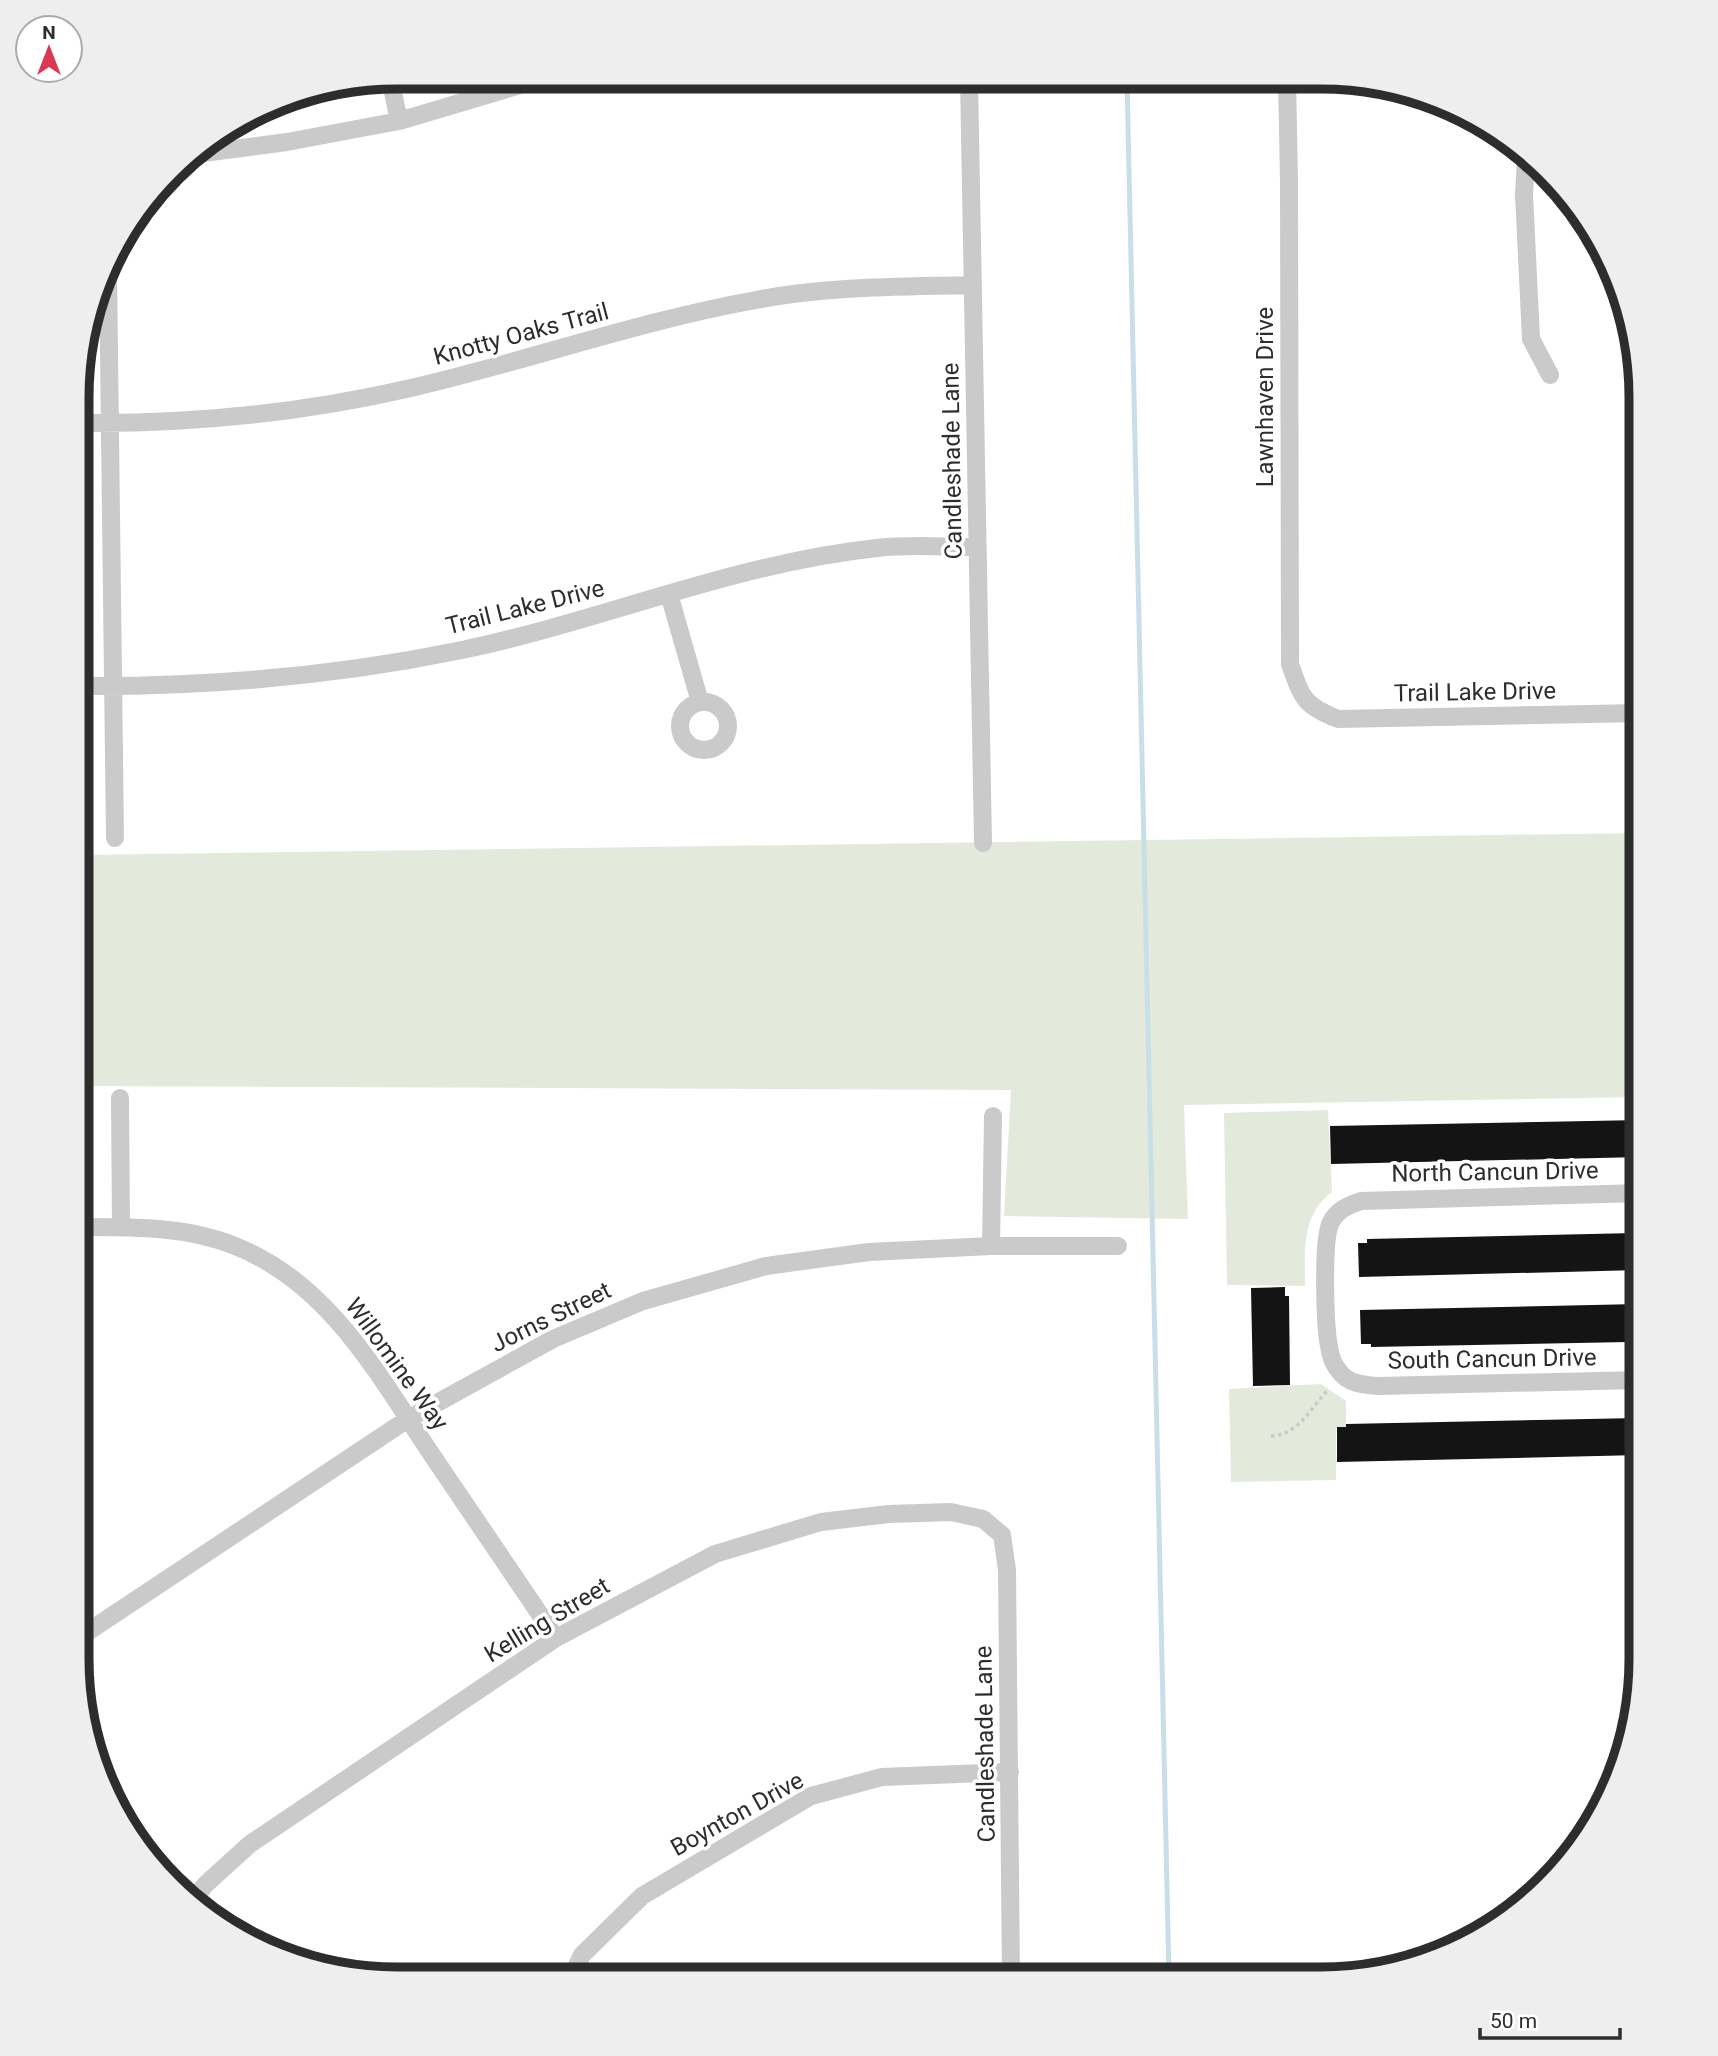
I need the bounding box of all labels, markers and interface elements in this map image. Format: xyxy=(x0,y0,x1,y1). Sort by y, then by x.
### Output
north arrow xyxy=(14,14,84,84)
text: N xyxy=(42,21,56,44)
street label: Knotty Oaks Trail xyxy=(430,297,612,371)
street label: Lawnhaven Drive xyxy=(1251,307,1279,487)
street label: Candleshade Lane xyxy=(936,362,968,560)
street label: Trail Lake Drive xyxy=(443,574,607,640)
street label: Trail Lake Drive xyxy=(1394,677,1556,707)
street label: North Cancun Drive xyxy=(1391,1156,1599,1188)
street label: Jorns Street xyxy=(486,1276,616,1358)
street label: Willomine Way xyxy=(340,1292,455,1436)
street label: South Cancun Drive xyxy=(1387,1343,1597,1375)
street label: Kelling Street xyxy=(479,1572,615,1668)
street label: Candleshade Lane xyxy=(969,1645,1001,1843)
street label: Boynton Drive xyxy=(666,1766,808,1862)
scale bar xyxy=(1480,1996,1620,2040)
text: 50 m xyxy=(1490,2009,1537,2033)

